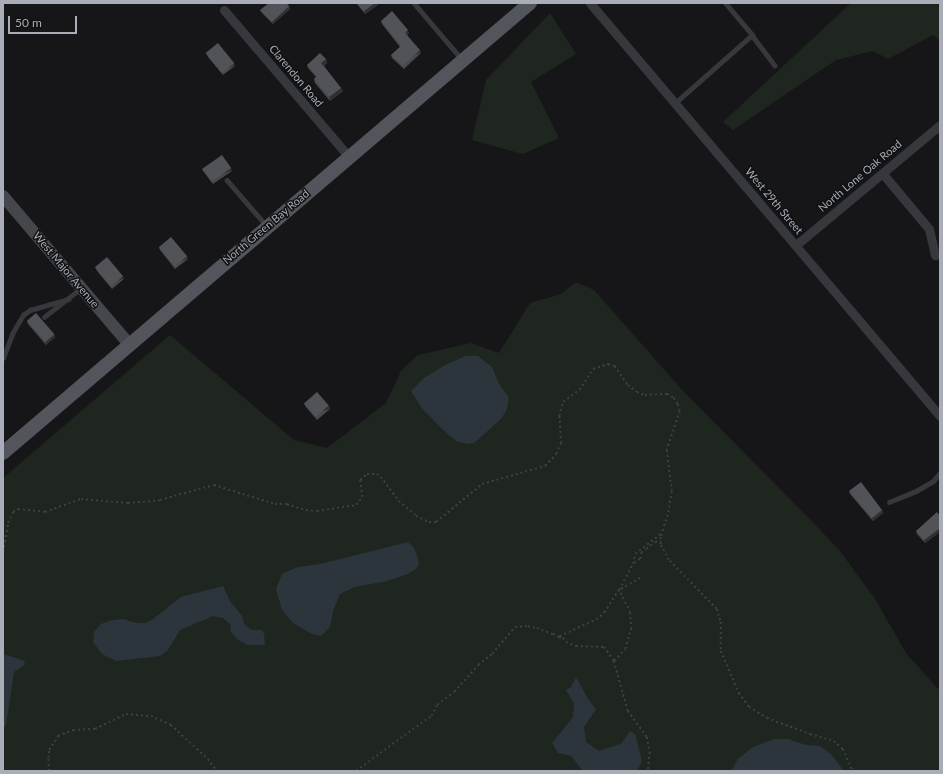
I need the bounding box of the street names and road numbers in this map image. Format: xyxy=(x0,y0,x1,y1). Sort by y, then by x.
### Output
street label: Clarendon Road xyxy=(266,42,326,110)
street label: North Lone Oak Road xyxy=(816,137,904,215)
street label: West 29th Street xyxy=(742,165,806,237)
street label: North Green Bay Road xyxy=(220,187,312,267)
street label: West Major Avenue xyxy=(30,229,102,311)

